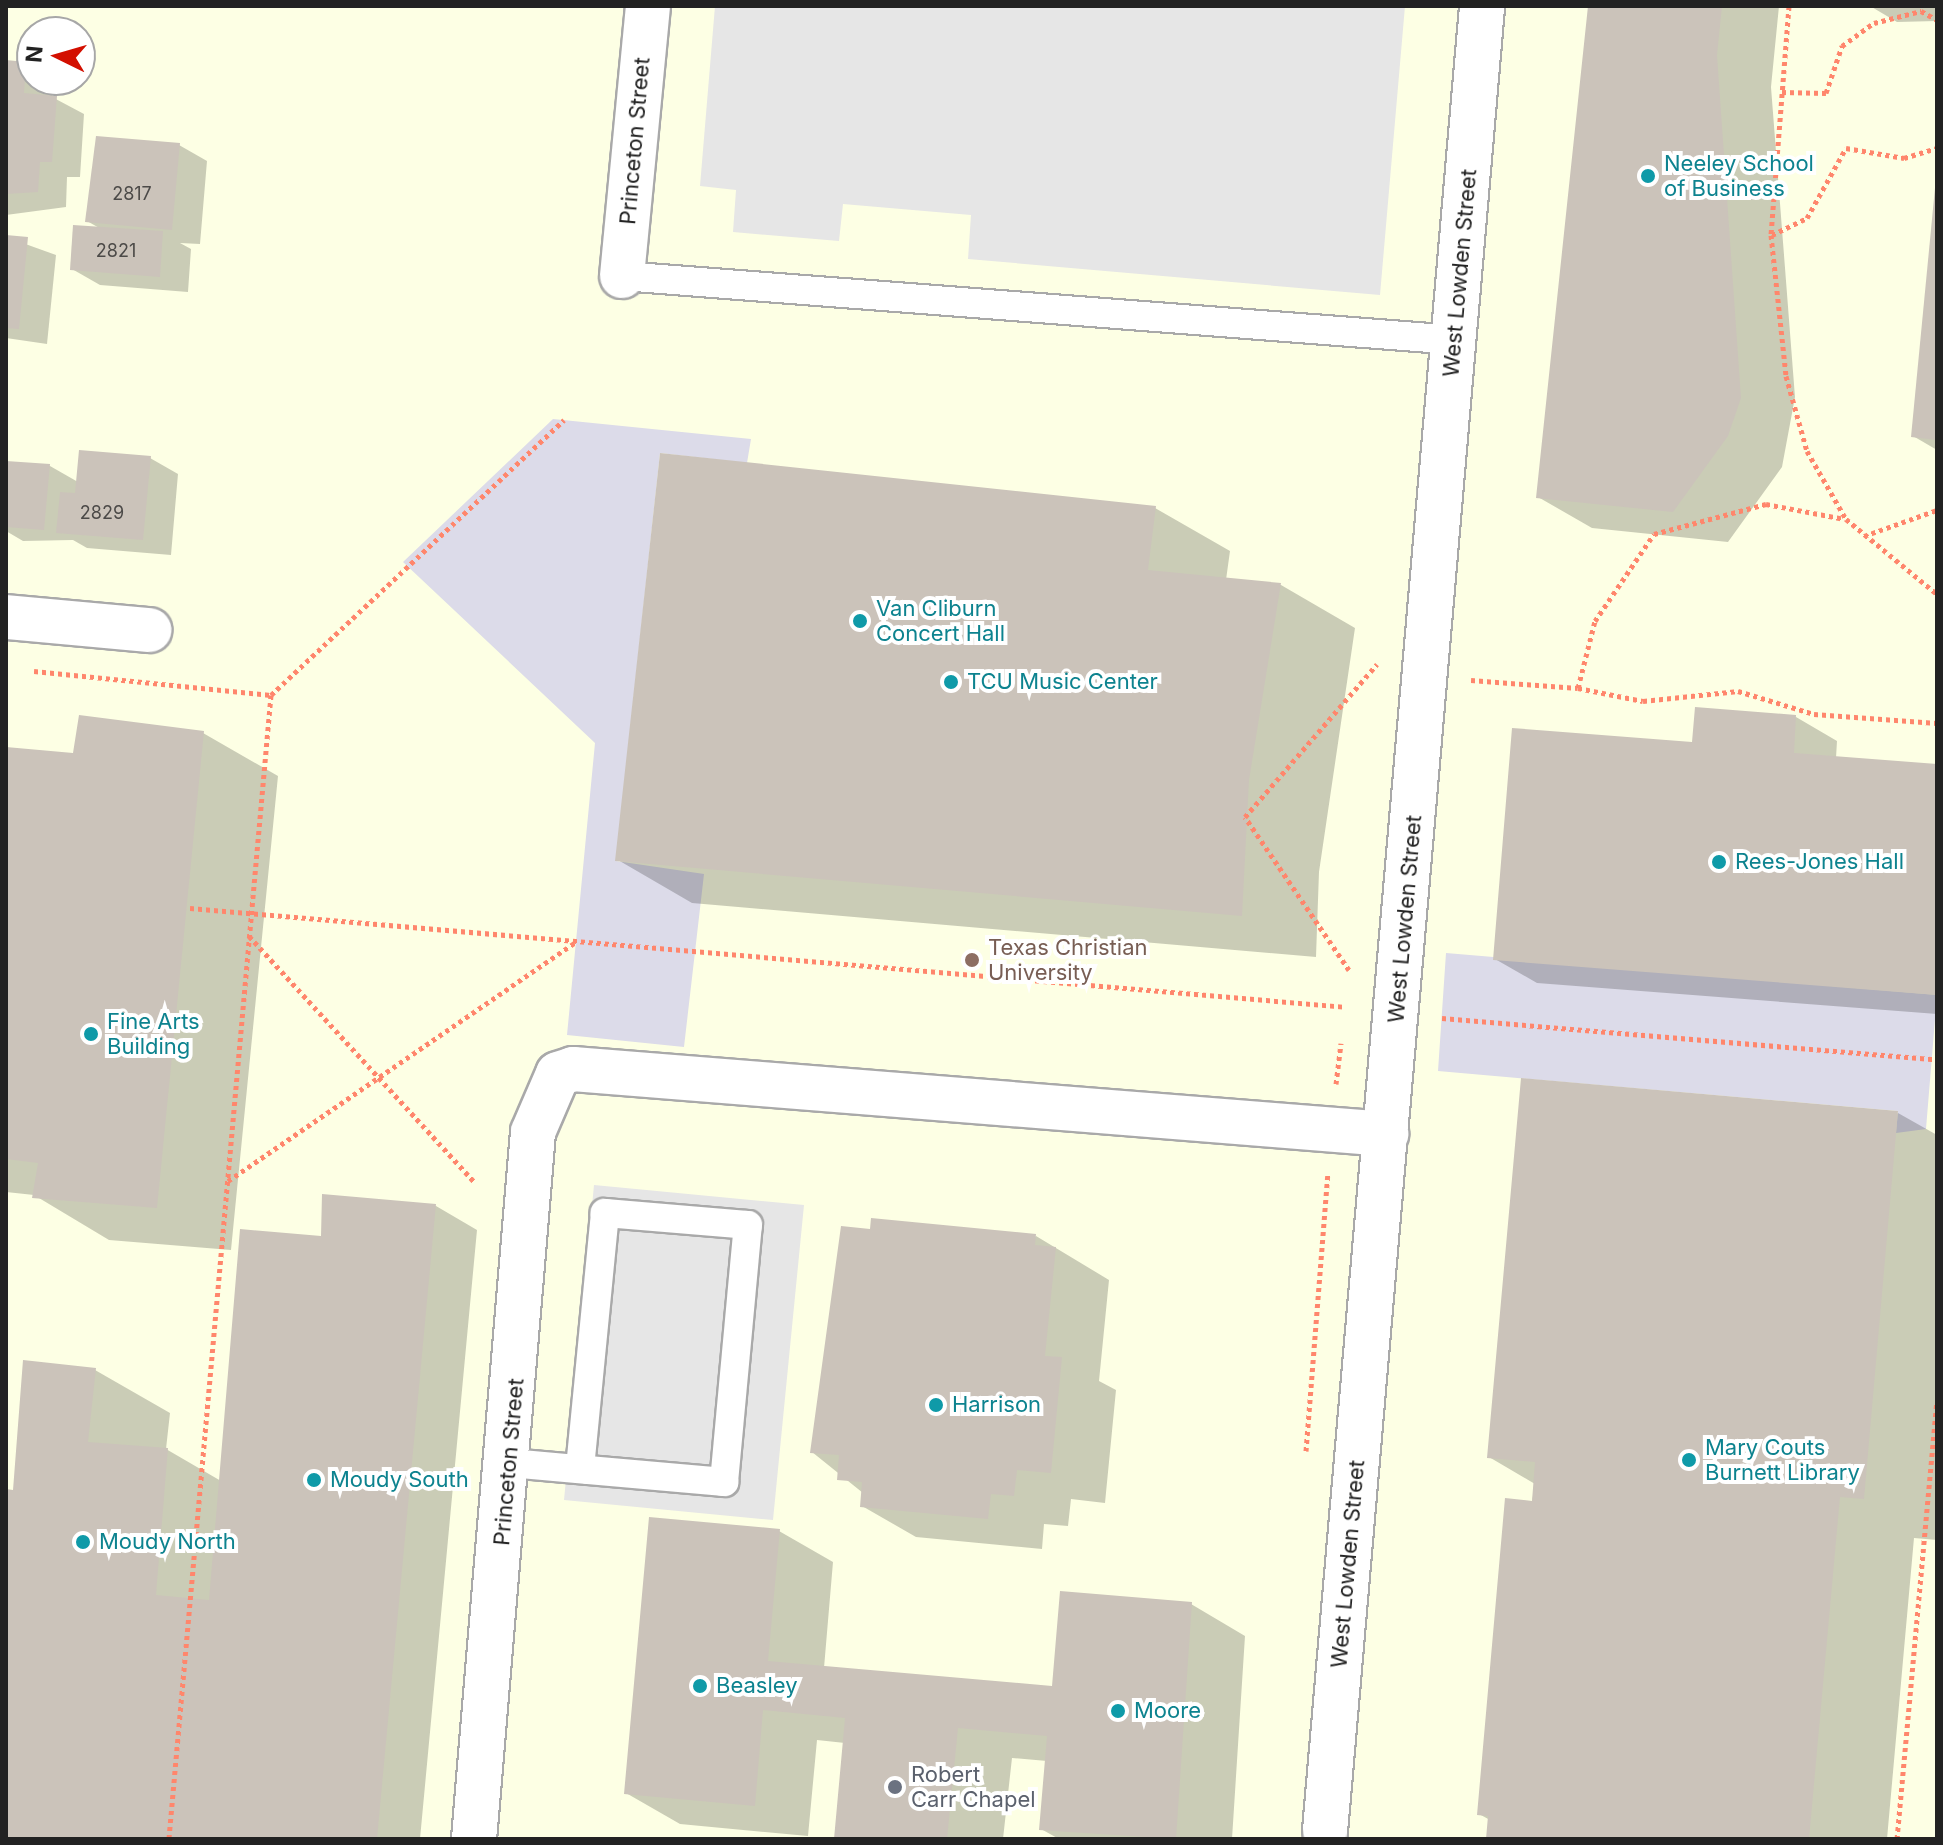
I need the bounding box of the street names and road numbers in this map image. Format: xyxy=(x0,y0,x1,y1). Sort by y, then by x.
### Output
street label: Princeton Street xyxy=(615,56,655,226)
street label: West Lowden Street xyxy=(1438,168,1482,378)
street label: West Lowden Street xyxy=(1383,814,1427,1024)
street label: Princeton Street xyxy=(489,1377,529,1547)
street label: West Lowden Street xyxy=(1326,1459,1370,1669)

